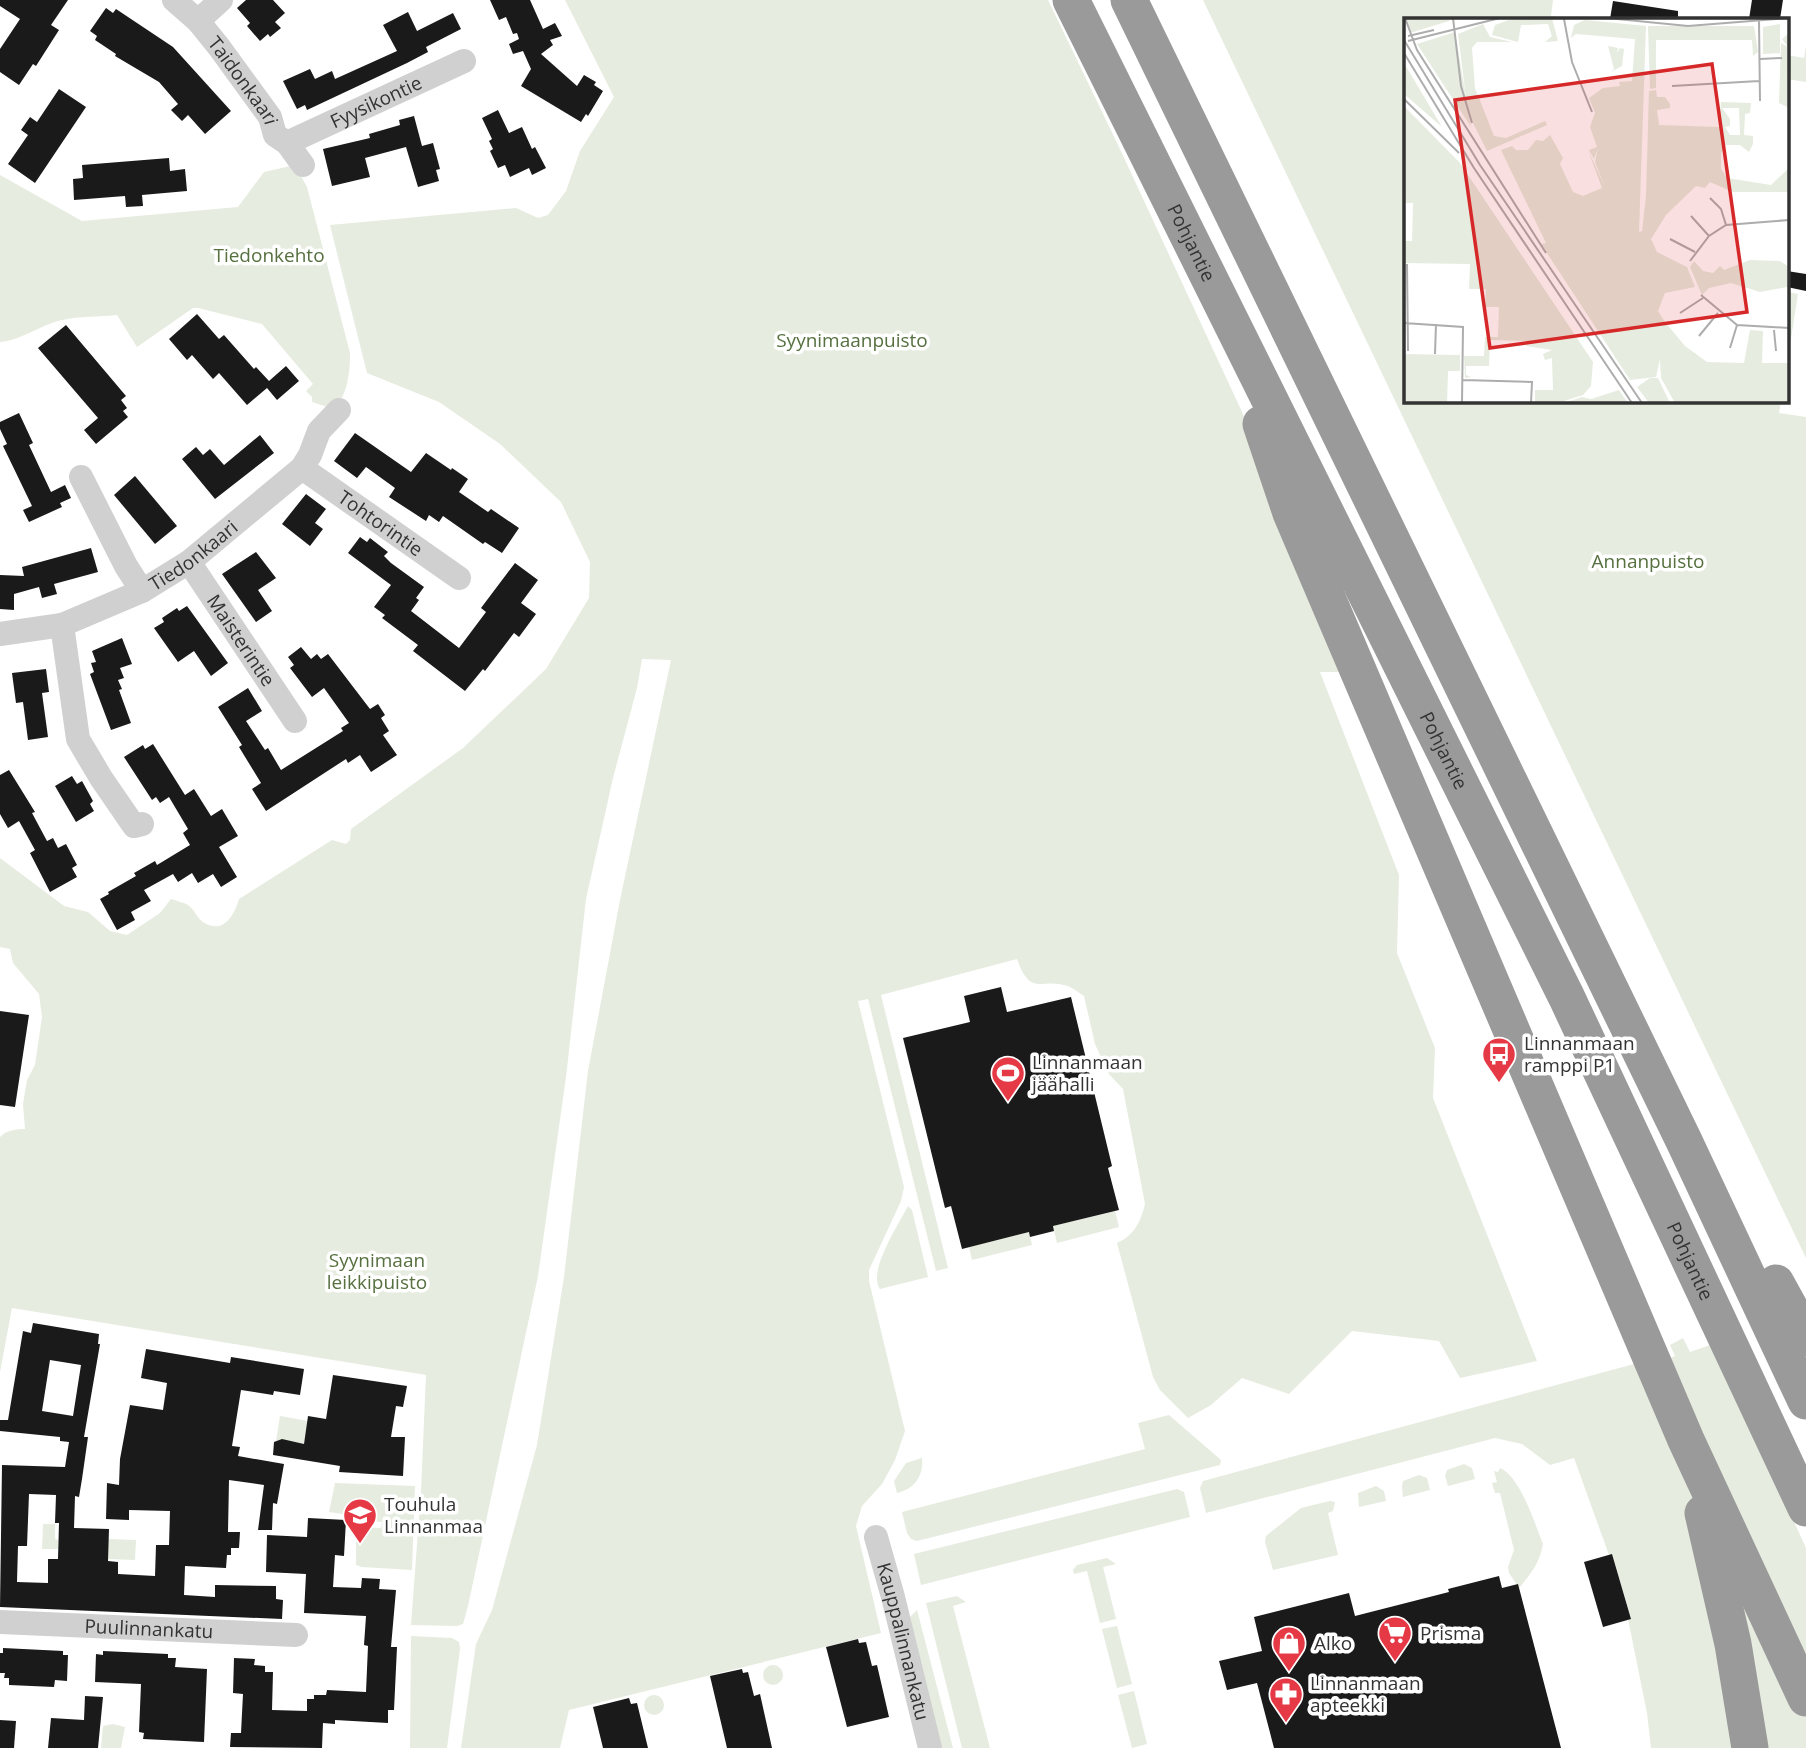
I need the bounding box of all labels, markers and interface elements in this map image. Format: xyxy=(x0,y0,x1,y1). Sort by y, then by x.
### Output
inset map xyxy=(1404,18,1788,402)
street label: Taidonkaari xyxy=(202,31,284,127)
street label: Fyysikontie xyxy=(326,69,426,134)
street label: Pohjantie xyxy=(1161,199,1222,286)
park label: Tiedonkehto xyxy=(213,242,325,268)
park label: Syynimaanpuisto xyxy=(776,327,928,353)
street label: Tohtorintie xyxy=(333,484,428,562)
street label: Tiedonkaari xyxy=(144,514,243,597)
park label: Annanpuisto xyxy=(1592,548,1704,574)
street label: Maisterintie xyxy=(201,589,281,691)
street label: Pohjantie xyxy=(1414,707,1474,794)
place label: Linnanmaan ramppi P1 xyxy=(1524,1030,1635,1078)
bus stop icon: Linnanmaan ramppi P1 xyxy=(1480,1035,1518,1084)
place label: Linnanmaan jäähalli xyxy=(1030,1049,1143,1097)
sports icon: Linnanmaan jäähalli xyxy=(989,1054,1027,1103)
street label: Pohjantie xyxy=(1661,1218,1720,1305)
park label: Syynimaan leikkipuisto xyxy=(327,1247,427,1295)
place label: Touhula Linnanmaa xyxy=(384,1491,483,1539)
school or university icon: Touhula Linnanmaa xyxy=(341,1496,379,1545)
street label: Kauppalinnankatu xyxy=(871,1560,936,1723)
street label: Puulinnankatu xyxy=(84,1613,214,1644)
supermarket icon: Prisma xyxy=(1376,1614,1414,1663)
place label: Prisma xyxy=(1420,1620,1481,1646)
shop icon: Alko xyxy=(1270,1624,1308,1673)
place label: Alko xyxy=(1314,1630,1352,1656)
place label: Linnanmaan apteekki xyxy=(1310,1670,1421,1718)
pharmacy icon: Linnanmaan apteekki xyxy=(1267,1675,1305,1724)

